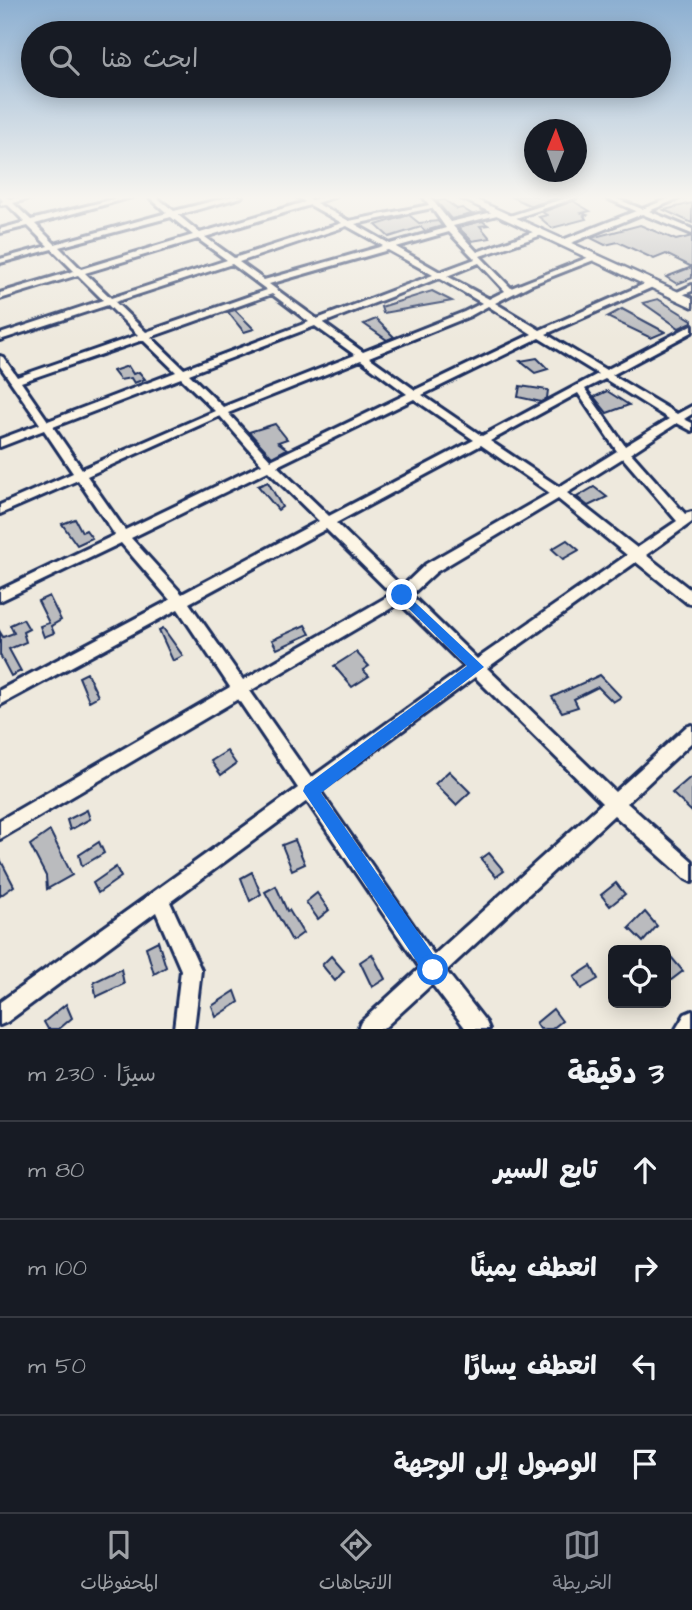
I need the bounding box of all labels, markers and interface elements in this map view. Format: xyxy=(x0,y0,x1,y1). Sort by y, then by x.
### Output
search box xyxy=(21,21,671,98)
icon: search xyxy=(45,41,83,79)
text: ابحث هنا xyxy=(101,41,198,77)
north arrow xyxy=(524,119,587,182)
route end xyxy=(386,579,417,610)
map controls xyxy=(608,945,671,1008)
button: locate xyxy=(608,945,671,1008)
route start xyxy=(417,954,448,985)
text: 3 دقيقة xyxy=(568,1053,664,1095)
text: سيرًا · 230 m xyxy=(28,1058,156,1090)
icon: ahead xyxy=(626,1151,664,1189)
text: تابع السير xyxy=(494,1152,597,1188)
text: 80 m xyxy=(28,1154,85,1186)
icon: right xyxy=(626,1249,664,1287)
text: انعطف يمينًا xyxy=(470,1250,597,1286)
text: 100 m xyxy=(28,1252,87,1284)
icon: left xyxy=(626,1347,664,1385)
text: انعطف يسارًا xyxy=(464,1348,597,1384)
text: 50 m xyxy=(28,1350,86,1382)
icon: arrive xyxy=(626,1445,664,1483)
text: الوصول إلى الوجهة xyxy=(393,1446,597,1482)
tab: المحفوظات xyxy=(80,1526,158,1599)
tab: الاتجاهات xyxy=(319,1526,392,1599)
tab: الخريطة xyxy=(553,1526,612,1599)

